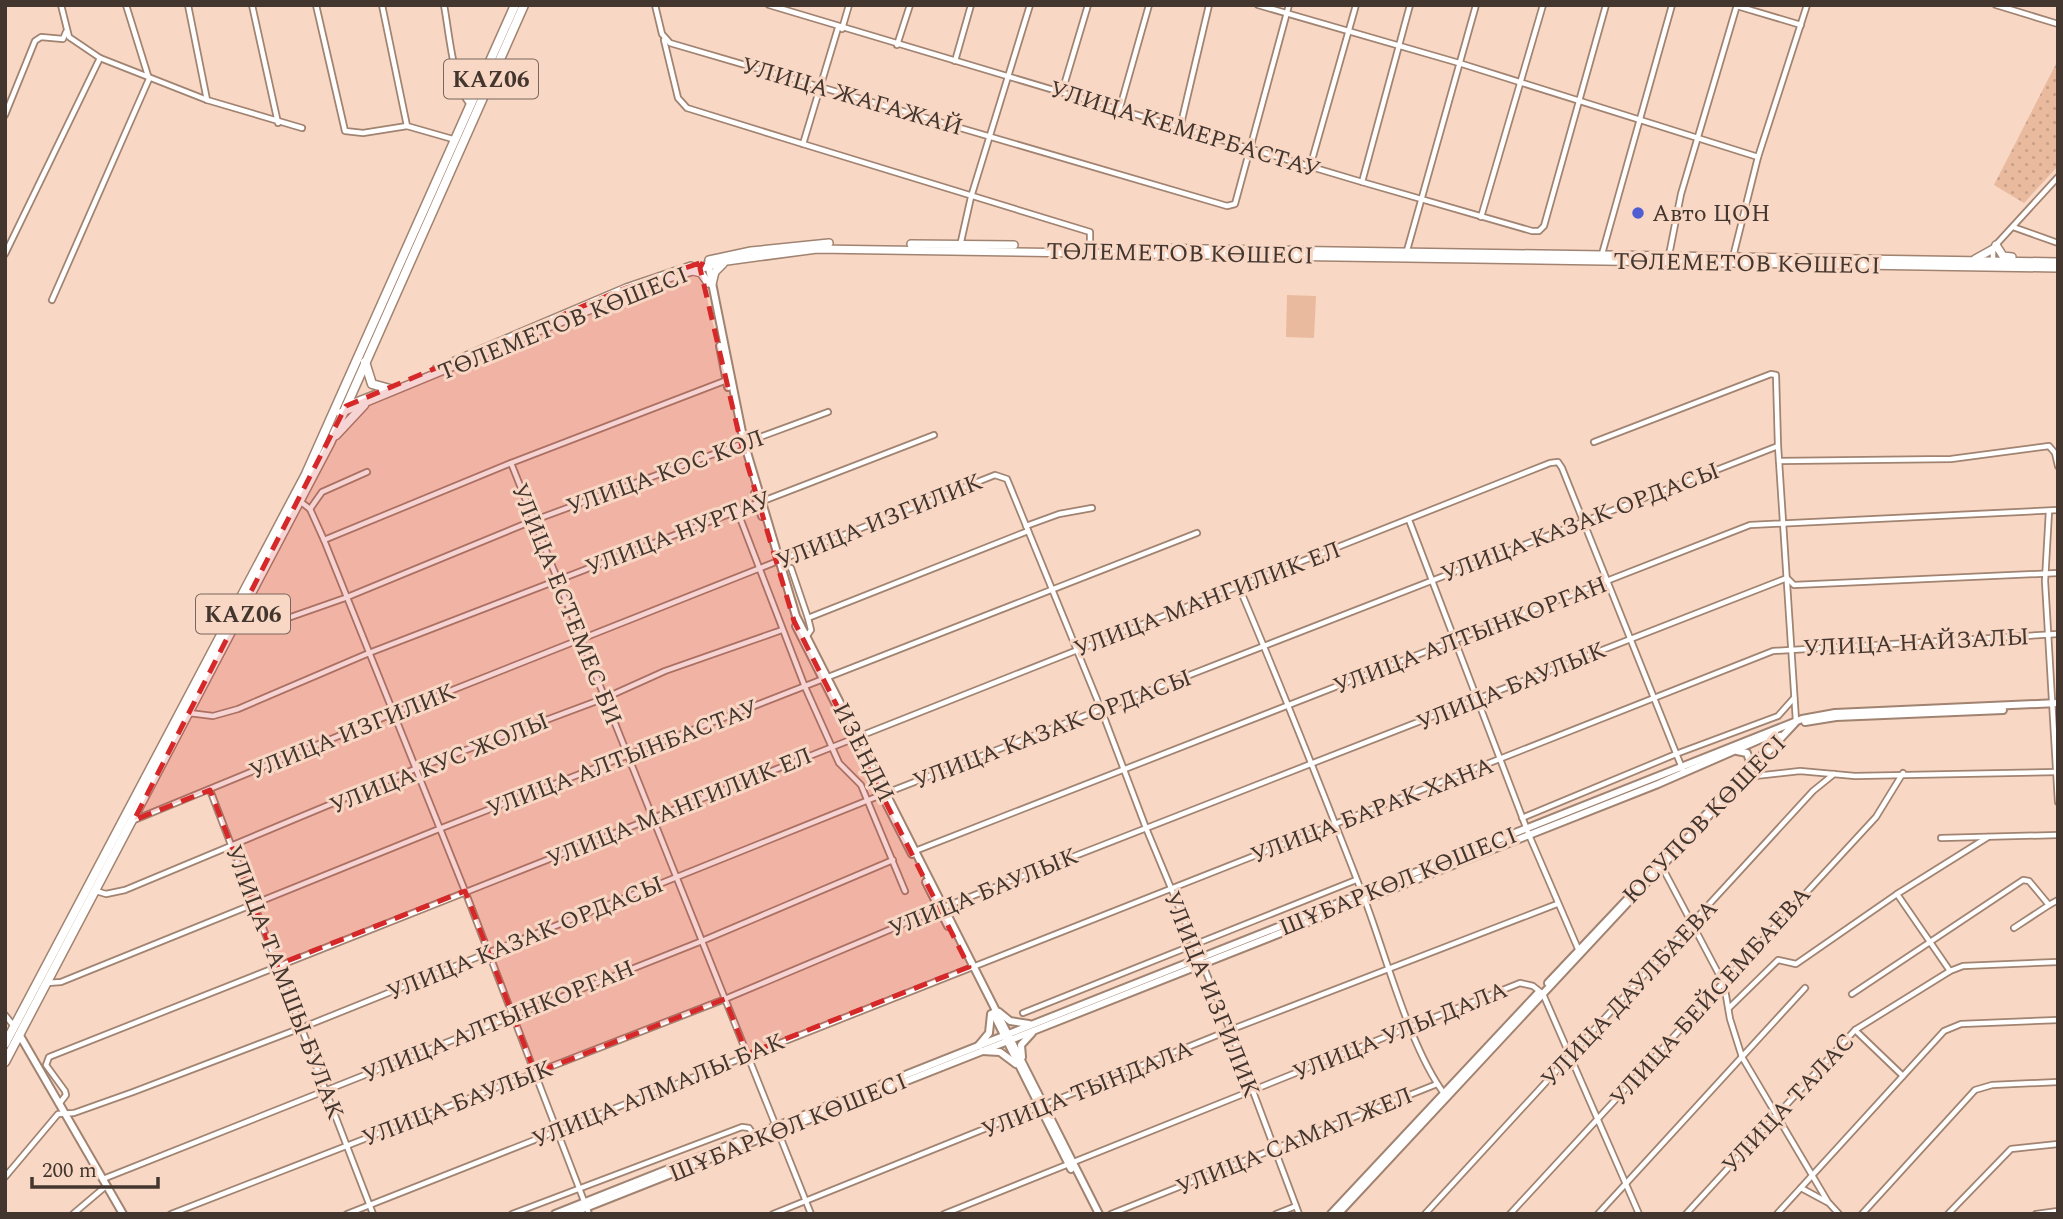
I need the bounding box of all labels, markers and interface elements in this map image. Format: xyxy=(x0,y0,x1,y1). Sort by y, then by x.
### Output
street label: УЛИЦА ЖАГАЖАЙ xyxy=(737,48,967,146)
road number: KАZ06 xyxy=(444,60,538,99)
street label: УЛИЦА КЕМЕРБАСТАУ xyxy=(1045,72,1325,188)
place label: Авто ЦОН xyxy=(1652,196,1770,232)
marker: Авто ЦОН xyxy=(1630,205,1646,221)
street label: ТӨЛЕМЕТОВ КӨШЕСІ xyxy=(1046,234,1314,274)
street label: ТӨЛЕМЕТОВ КӨШЕСІ xyxy=(1613,244,1881,284)
street label: ТӨЛЕМЕТОВ КӨШЕСІ xyxy=(433,257,694,391)
street label: УЛИЦА КОС КОЛ xyxy=(562,420,769,525)
street label: УЛИЦА КАЗАК ОРДАСЫ xyxy=(1436,453,1725,593)
street label: УЛИЦА ИЗГИЛИК xyxy=(771,464,988,580)
street label: УЛИЦА ЕСТЕМЕС БИ xyxy=(501,478,631,731)
street label: УЛИЦА НУРТАУ xyxy=(580,482,777,586)
street label: УЛИЦА МАНГИЛИК ЕЛ xyxy=(1069,532,1346,668)
street label: УЛИЦА АЛТЫНКОРГАН xyxy=(1328,567,1613,705)
road number: KАZ06 xyxy=(196,594,290,634)
street label: УЛИЦА НАЙЗАЛЫ xyxy=(1802,619,2030,667)
street label: УЛИЦА БАУЛЫК xyxy=(1411,632,1612,741)
street label: УЛИЦА КАЗАК ОРДАСЫ xyxy=(908,660,1197,800)
street label: УЛИЦА ИЗГИЛИК xyxy=(244,674,461,790)
street label: УЛИЦА АЛТЫНБАСТАУ xyxy=(481,690,763,827)
street label: ИЗЕНДИ xyxy=(823,696,904,808)
street label: УЛИЦА КУС ЖОЛЫ xyxy=(324,703,554,824)
street label: ЮСУПОВ КӨШЕСІ xyxy=(1614,727,1795,912)
street label: УЛИЦА МАНГИЛИК ЕЛ xyxy=(541,738,818,878)
street label: УЛИЦА БАРАК ХАНА xyxy=(1246,748,1499,874)
street label: ШҰБАРКӨЛ КӨШЕСІ xyxy=(1274,818,1523,946)
street label: УЛИЦА БАУЛЫК xyxy=(883,838,1084,947)
street label: УЛИЦА ТАМШЫ БУЛАК xyxy=(215,840,353,1125)
street label: УЛИЦА КАЗАК ОРДАСЫ xyxy=(381,867,669,1011)
street label: УЛИЦА БЕЙСЕМБАЕВА xyxy=(1602,878,1820,1115)
street label: УЛИЦА ИЗГИЛИК xyxy=(1153,886,1269,1103)
street label: УЛИЦА ДАУЛБАЕВА xyxy=(1533,891,1727,1096)
street label: УЛИЦА АЛТЫНКОРГАН xyxy=(357,951,640,1093)
street label: УЛИЦА УЛЫ ДАЛА xyxy=(1287,972,1513,1092)
street label: УЛИЦА АЛМАЛЫ БАК xyxy=(527,1024,790,1158)
street label: УЛИЦА ТАЛАС xyxy=(1714,1025,1864,1182)
street label: УЛИЦА ТЫНДАЛА xyxy=(976,1031,1199,1149)
street label: УЛИЦА БАУЛЫК xyxy=(357,1051,558,1157)
street label: ШҰБАРКӨЛ КӨШЕСІ xyxy=(664,1064,913,1192)
street label: УЛИЦА САМАЛ ЖЕЛ xyxy=(1171,1078,1418,1206)
scale bar xyxy=(32,1146,158,1190)
text: 200 m xyxy=(42,1155,97,1187)

